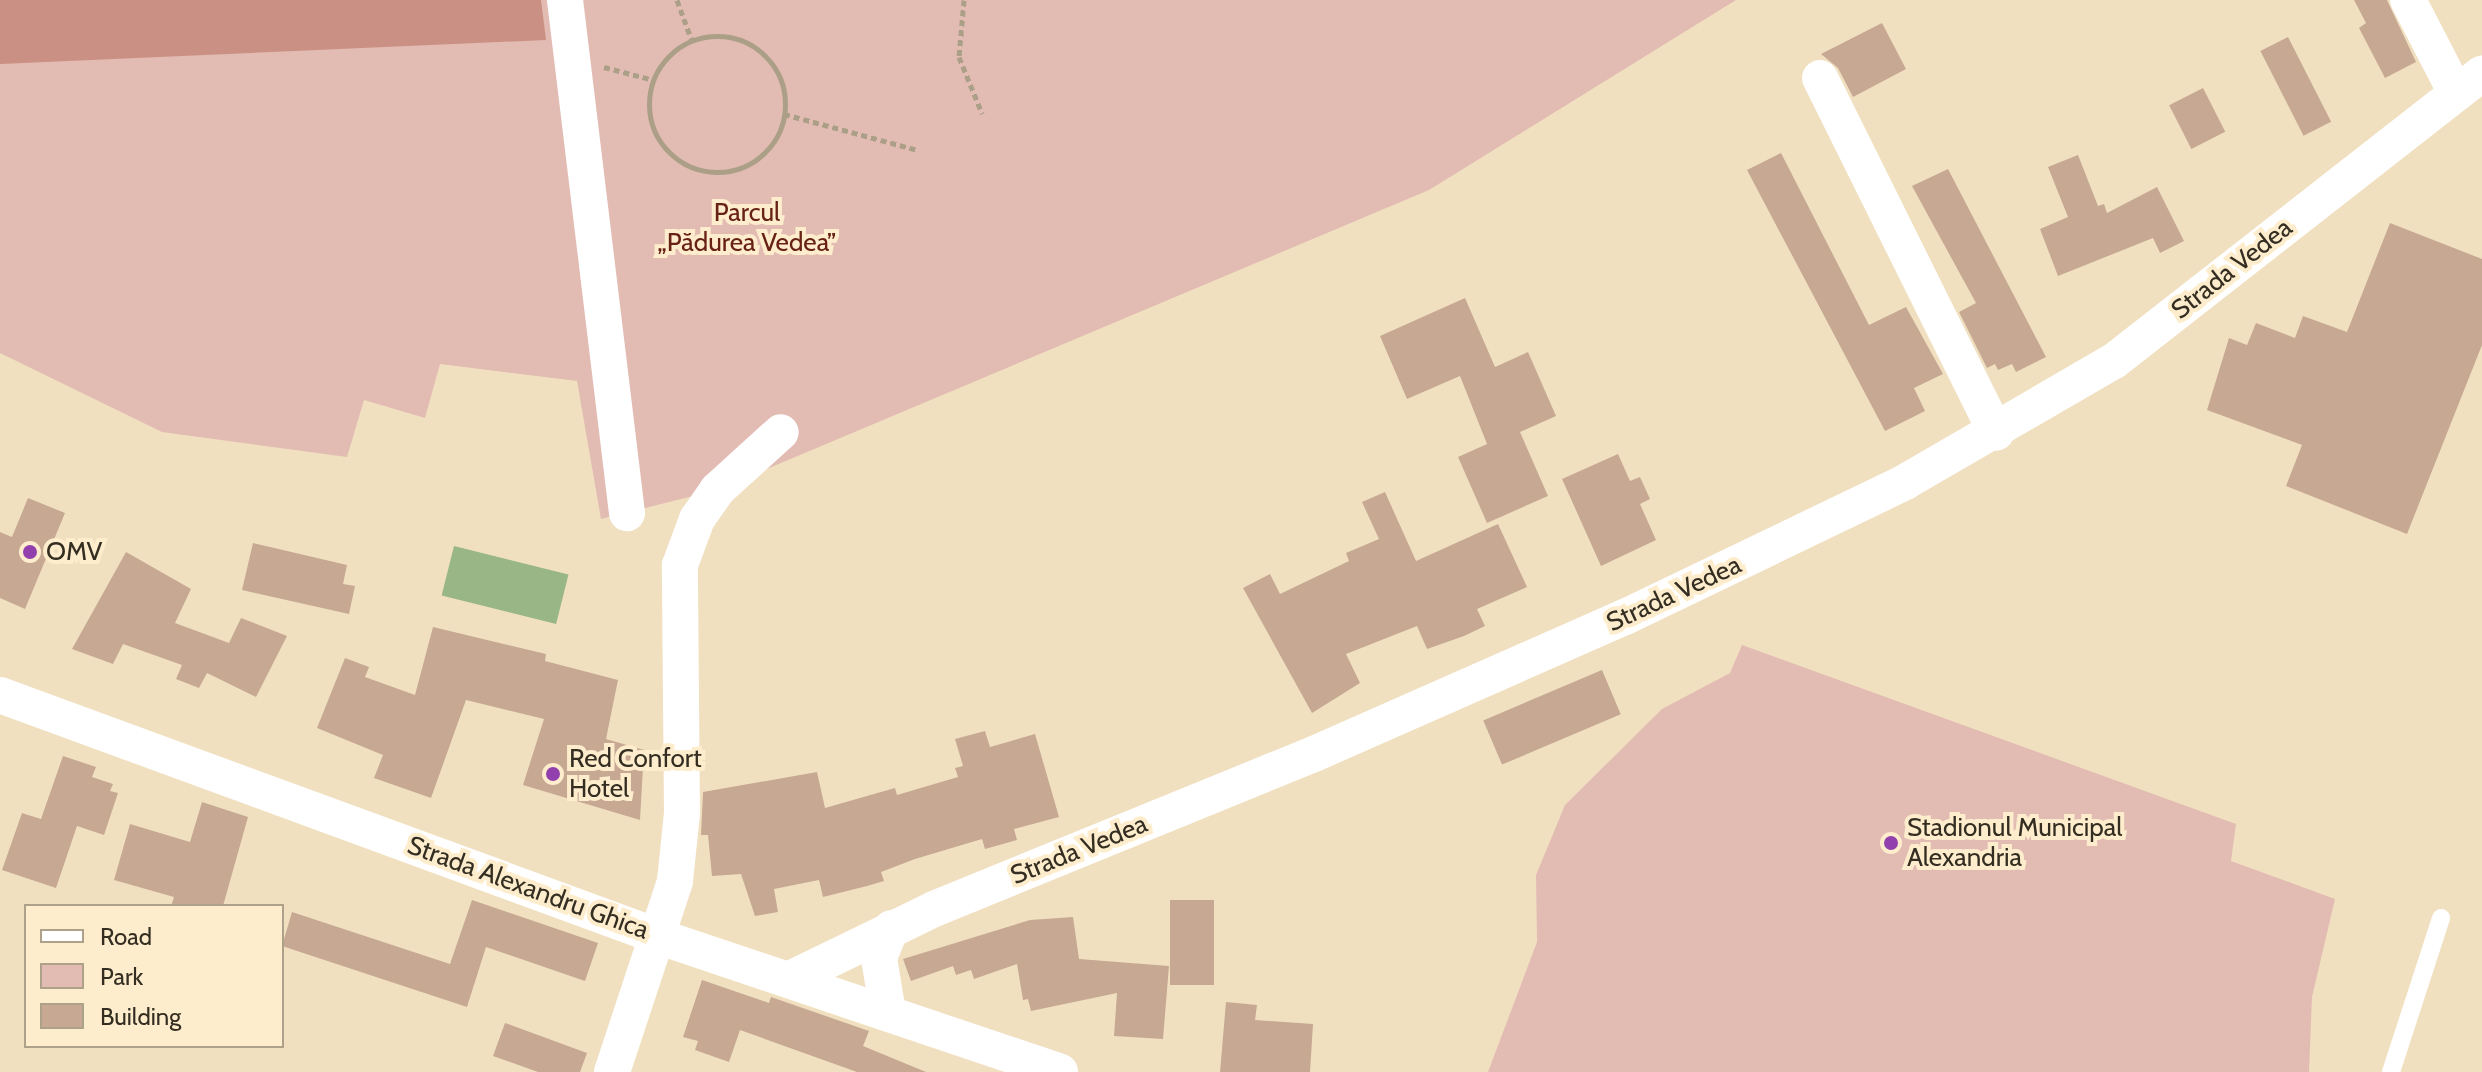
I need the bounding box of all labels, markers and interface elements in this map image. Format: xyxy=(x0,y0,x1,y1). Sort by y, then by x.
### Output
park label: Parcul „Pădurea Vedea” xyxy=(658,197,836,258)
street label: Strada Vedea xyxy=(2165,212,2299,326)
place label: OMV xyxy=(46,536,102,568)
marker: OMV xyxy=(21,543,39,561)
street label: Strada Vedea xyxy=(1602,549,1746,639)
place label: Red Confort Hotel xyxy=(569,743,702,804)
marker: Red Confort Hotel xyxy=(544,765,562,783)
street label: Strada Vedea xyxy=(1006,808,1152,892)
place label: Stadionul Municipal Alexandria xyxy=(1907,812,2122,874)
street label: Strada Alexandru Ghica xyxy=(403,830,653,946)
marker: Stadionul Municipal Alexandria xyxy=(1882,834,1900,852)
legend xyxy=(24,904,284,1048)
text: Road xyxy=(100,922,152,951)
text: Park xyxy=(100,962,143,991)
text: Building xyxy=(100,1002,181,1031)

